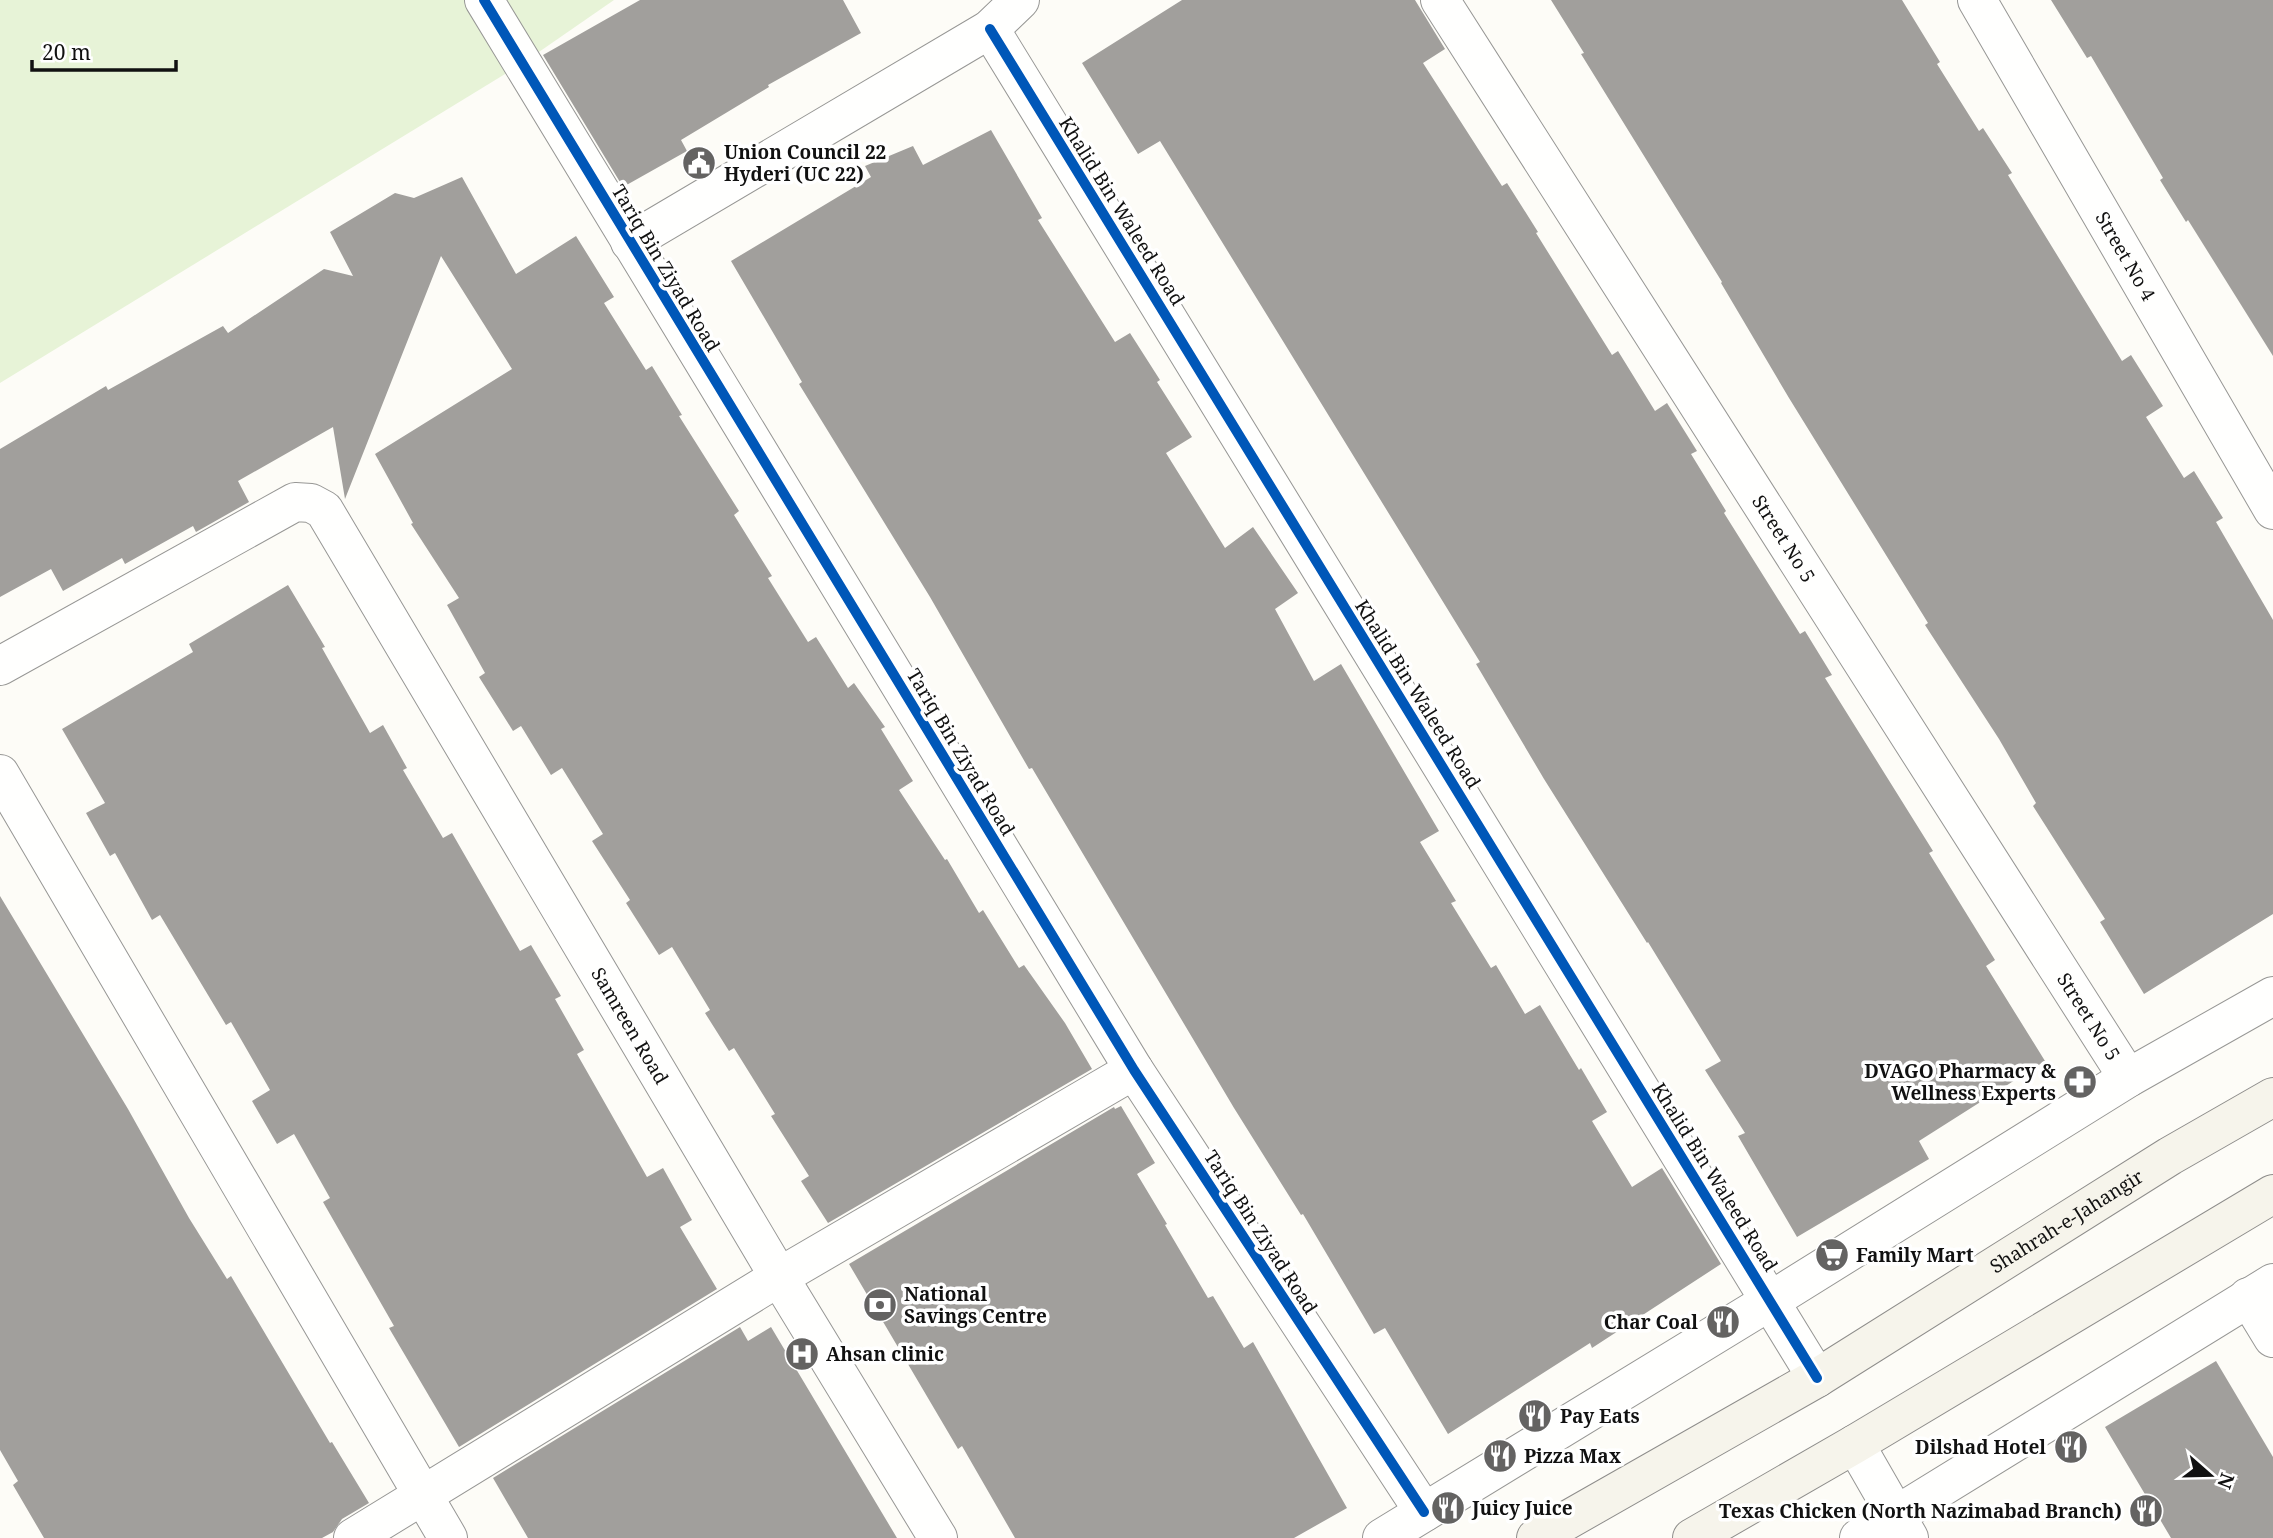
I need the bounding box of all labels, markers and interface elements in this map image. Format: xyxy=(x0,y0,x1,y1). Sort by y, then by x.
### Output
scale bar xyxy=(32,28,175,72)
text: 20 m xyxy=(42,38,91,66)
street label: Khalid Bin Waleed Road xyxy=(1053,112,1191,311)
place label: Union Council 22 Hyderi (UC 22) xyxy=(724,139,886,187)
public building icon: Union Council 22 Hyderi (UC 22) xyxy=(680,144,718,182)
street label: Tariq Bin Ziyad Road xyxy=(606,180,726,357)
street label: Street No 4 xyxy=(2089,207,2162,306)
street label: Street No 5 xyxy=(1746,490,1821,587)
street label: Khalid Bin Waleed Road xyxy=(1349,595,1487,794)
street label: Tariq Bin Ziyad Road xyxy=(901,664,1021,841)
street label: Samreen Road xyxy=(585,963,675,1089)
street label: Street No 5 xyxy=(2051,968,2126,1065)
place label: DVAGO Pharmacy & Wellness Experts xyxy=(1864,1058,2056,1106)
pharmacy icon: DVAGO Pharmacy & Wellness Experts xyxy=(2061,1063,2099,1101)
street label: Khalid Bin Waleed Road xyxy=(1646,1078,1784,1277)
street label: Tariq Bin Ziyad Road xyxy=(1198,1145,1324,1319)
street label: Shahrah-e-Jahangir xyxy=(1985,1163,2148,1279)
supermarket icon: Family Mart xyxy=(1813,1236,1851,1274)
place label: Family Mart xyxy=(1856,1242,1974,1268)
place label: National Savings Centre xyxy=(904,1281,1047,1329)
bank icon: National Savings Centre xyxy=(861,1286,899,1324)
restaurant icon: Char Coal xyxy=(1704,1303,1742,1341)
place label: Char Coal xyxy=(1604,1309,1698,1335)
hospital icon: Ahsan clinic xyxy=(783,1335,821,1373)
place label: Ahsan clinic xyxy=(826,1341,944,1367)
restaurant icon: Pay Eats xyxy=(1516,1397,1554,1435)
place label: Pay Eats xyxy=(1560,1403,1640,1429)
restaurant icon: Dilshad Hotel xyxy=(2052,1428,2090,1466)
place label: Dilshad Hotel xyxy=(1915,1434,2046,1460)
restaurant icon: Pizza Max xyxy=(1481,1437,1519,1475)
north arrow xyxy=(2175,1440,2245,1510)
place label: Pizza Max xyxy=(1524,1443,1622,1469)
text: N xyxy=(2211,1469,2241,1492)
restaurant icon: Juicy Juice xyxy=(1429,1489,1467,1527)
restaurant icon: Texas Chicken (North Nazimabad Branch) xyxy=(2127,1492,2165,1530)
place label: Juicy Juice xyxy=(1471,1495,1573,1521)
place label: Texas Chicken (North Nazimabad Branch) xyxy=(1719,1498,2122,1524)

